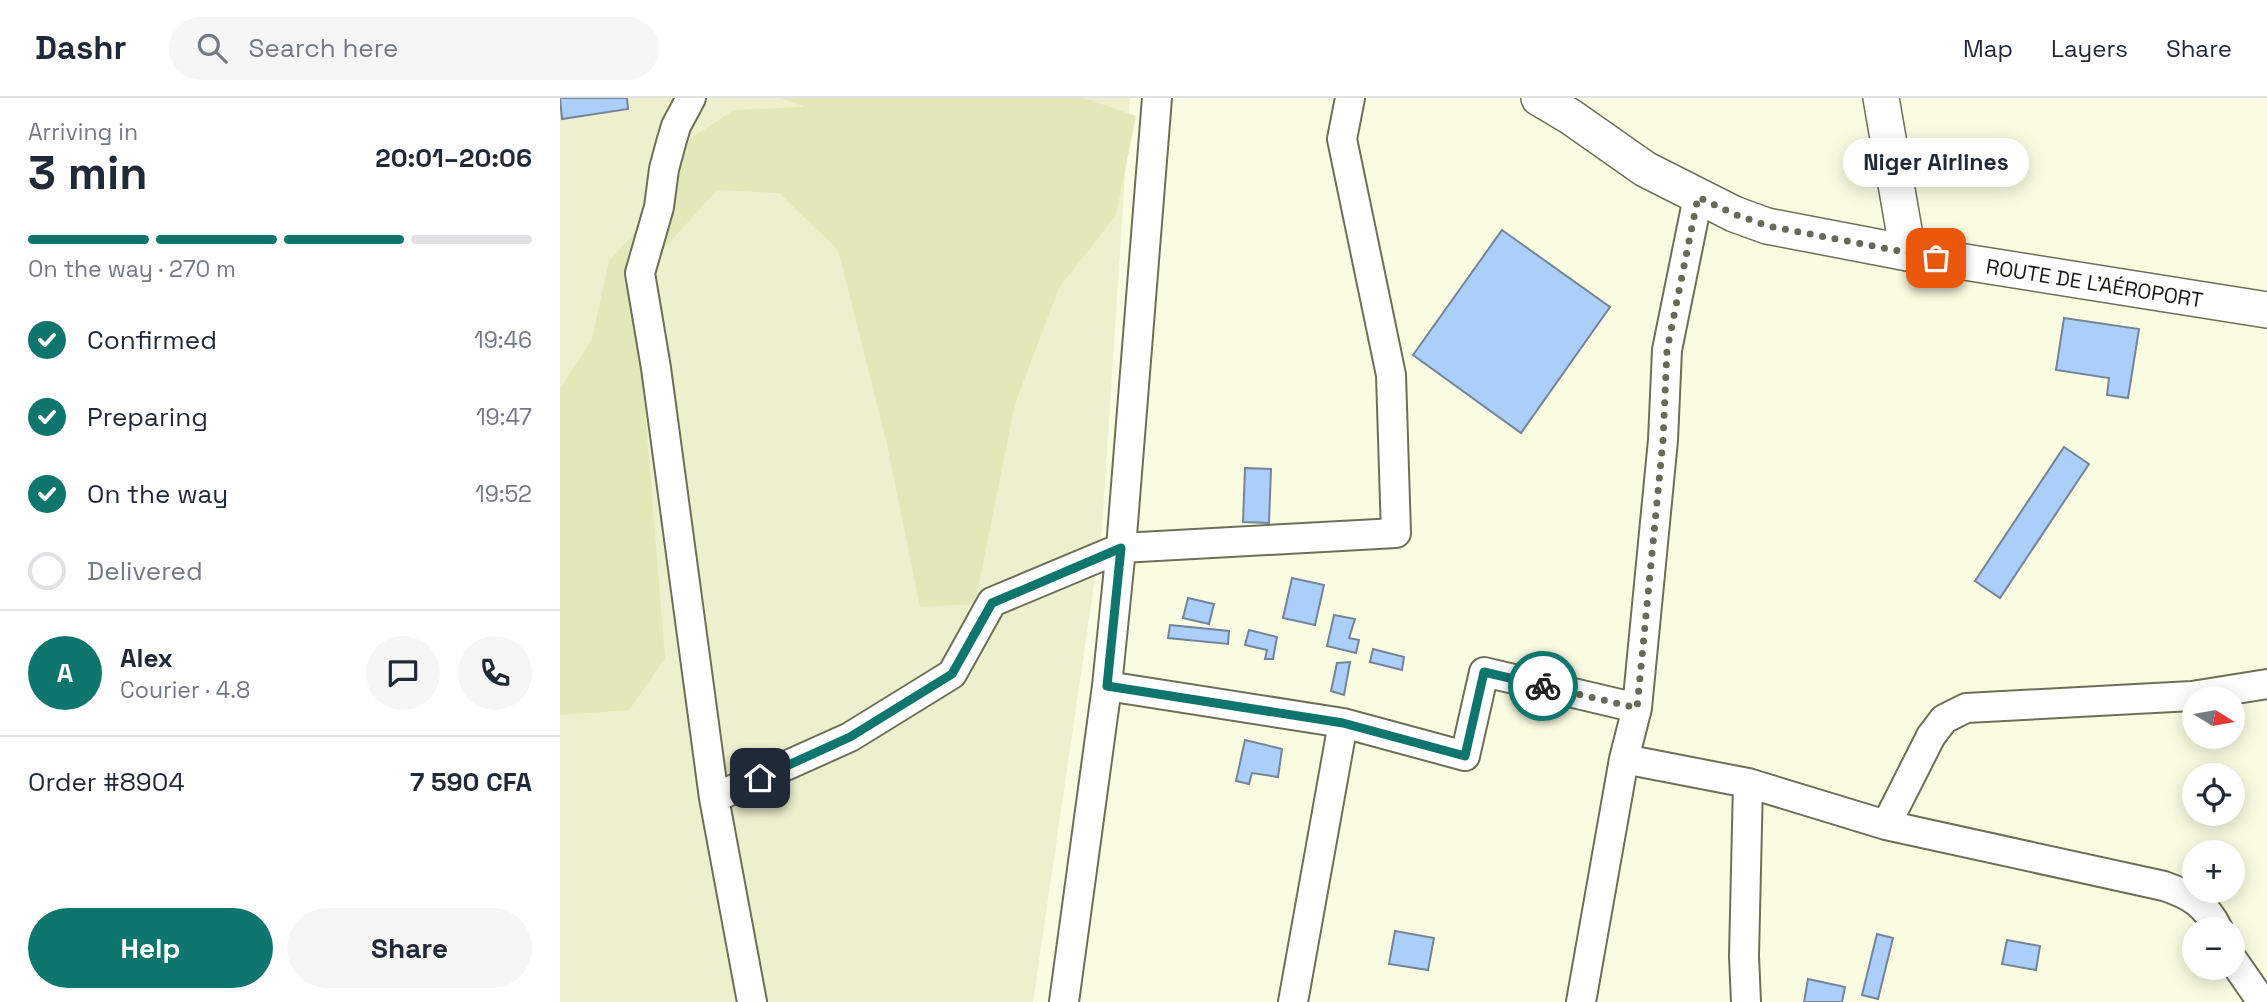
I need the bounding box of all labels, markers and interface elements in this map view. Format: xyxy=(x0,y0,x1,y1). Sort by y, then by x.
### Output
search box xyxy=(169,17,659,80)
text: Dashr xyxy=(35,27,127,69)
icon: search xyxy=(193,29,231,67)
text: Search here xyxy=(249,31,398,65)
text: Map xyxy=(1963,33,2013,64)
text: Layers xyxy=(2051,33,2128,64)
text: Share xyxy=(2166,33,2232,64)
text: Arriving in xyxy=(28,117,138,147)
callout: Niger Airlines xyxy=(1843,139,2029,188)
text: 20:01–20:06 xyxy=(375,141,532,175)
text: 3 min xyxy=(28,144,148,202)
text: Niger Airlines xyxy=(1863,147,2009,177)
pin xyxy=(1906,228,1966,288)
icon: bag xyxy=(1917,239,1955,277)
street label: ROUTE DE L'AÉROPORT xyxy=(1984,252,2205,313)
text: On the way · 270 m xyxy=(28,254,236,284)
icon: check xyxy=(28,321,66,359)
text: Confirmed xyxy=(87,323,217,357)
text: 19:46 xyxy=(474,325,532,355)
icon: check xyxy=(28,398,66,436)
text: Preparing xyxy=(87,400,208,434)
text: 19:47 xyxy=(476,402,532,432)
icon: check xyxy=(28,475,66,513)
text: On the way xyxy=(87,477,228,511)
text: 19:52 xyxy=(475,479,532,509)
text: Delivered xyxy=(87,554,203,588)
button: chat xyxy=(366,636,440,710)
button: phone xyxy=(458,636,532,710)
text: Alex xyxy=(120,641,173,675)
courier xyxy=(1508,651,1578,721)
text: A xyxy=(57,656,73,690)
icon: bike xyxy=(1524,667,1562,705)
text: Courier · 4.8 xyxy=(120,675,250,705)
north arrow xyxy=(2182,686,2245,749)
map controls xyxy=(2182,686,2245,980)
pin xyxy=(730,748,790,808)
icon: home xyxy=(741,759,779,797)
button: locate xyxy=(2182,763,2245,826)
text: Order #8904 xyxy=(28,765,185,799)
text: 7 590 CFA xyxy=(410,765,532,799)
button: + xyxy=(2182,840,2245,903)
button: Help xyxy=(28,908,273,988)
button: Share xyxy=(287,908,532,988)
button: − xyxy=(2182,917,2245,980)

